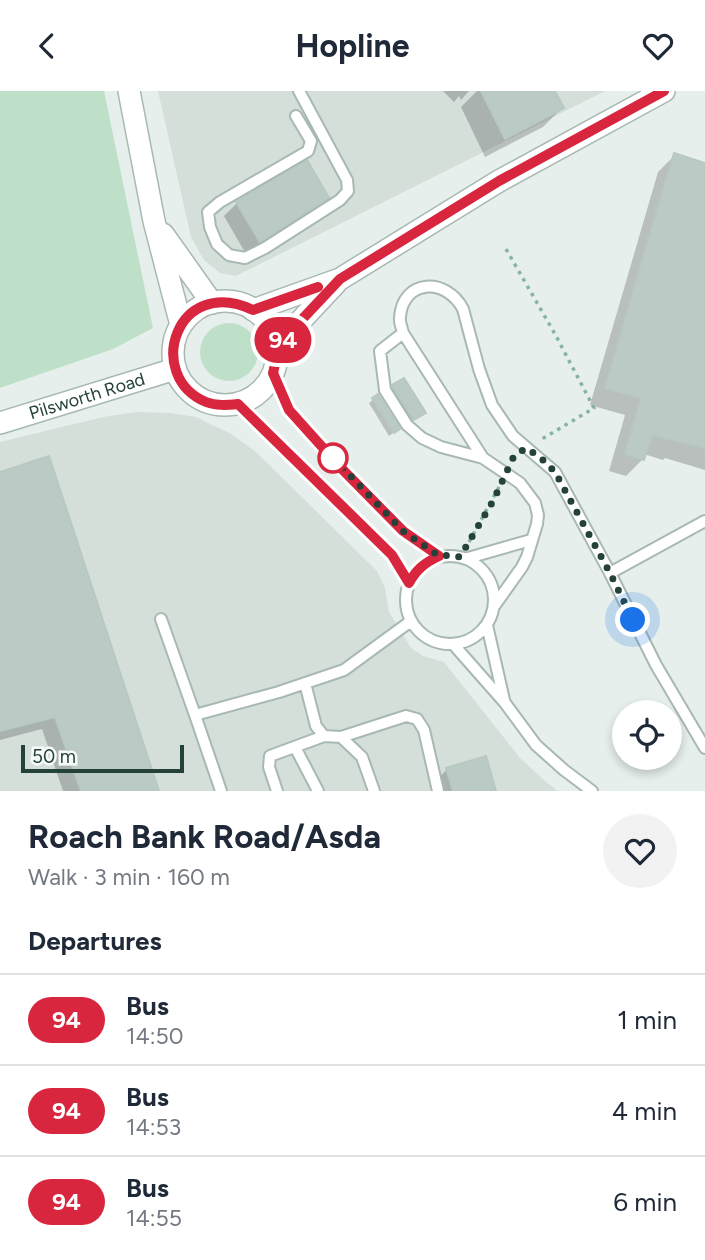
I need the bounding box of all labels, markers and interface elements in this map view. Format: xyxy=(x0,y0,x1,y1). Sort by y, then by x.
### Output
icon: back xyxy=(28,27,66,65)
text: Hopline xyxy=(296,27,409,65)
icon: heart xyxy=(639,27,677,65)
line badge: 94 xyxy=(252,317,314,363)
text: 94 xyxy=(268,325,298,354)
street label: Pilsworth Road xyxy=(26,368,148,424)
unlabelled marker xyxy=(318,443,348,473)
your location xyxy=(615,602,650,637)
map controls xyxy=(612,700,682,770)
button: locate xyxy=(612,700,682,770)
scale bar xyxy=(21,742,184,774)
text: 50 m xyxy=(32,745,76,768)
button: heart xyxy=(603,814,677,888)
text: Roach Bank Road/Asda xyxy=(28,817,381,856)
text: Walk · 3 min · 160 m xyxy=(28,863,230,891)
text: Departures xyxy=(28,925,162,957)
text: Bus xyxy=(126,990,169,1022)
text: 1 min xyxy=(617,1004,677,1036)
text: 94 xyxy=(52,1005,81,1034)
text: 14:50 xyxy=(126,1022,184,1050)
text: Bus xyxy=(126,1081,169,1113)
text: 4 min xyxy=(612,1095,677,1127)
text: 94 xyxy=(52,1096,81,1125)
text: 14:53 xyxy=(126,1113,181,1141)
text: Bus xyxy=(126,1172,169,1204)
text: 6 min xyxy=(613,1186,677,1218)
text: 94 xyxy=(52,1187,81,1216)
text: 14:55 xyxy=(126,1204,182,1232)

